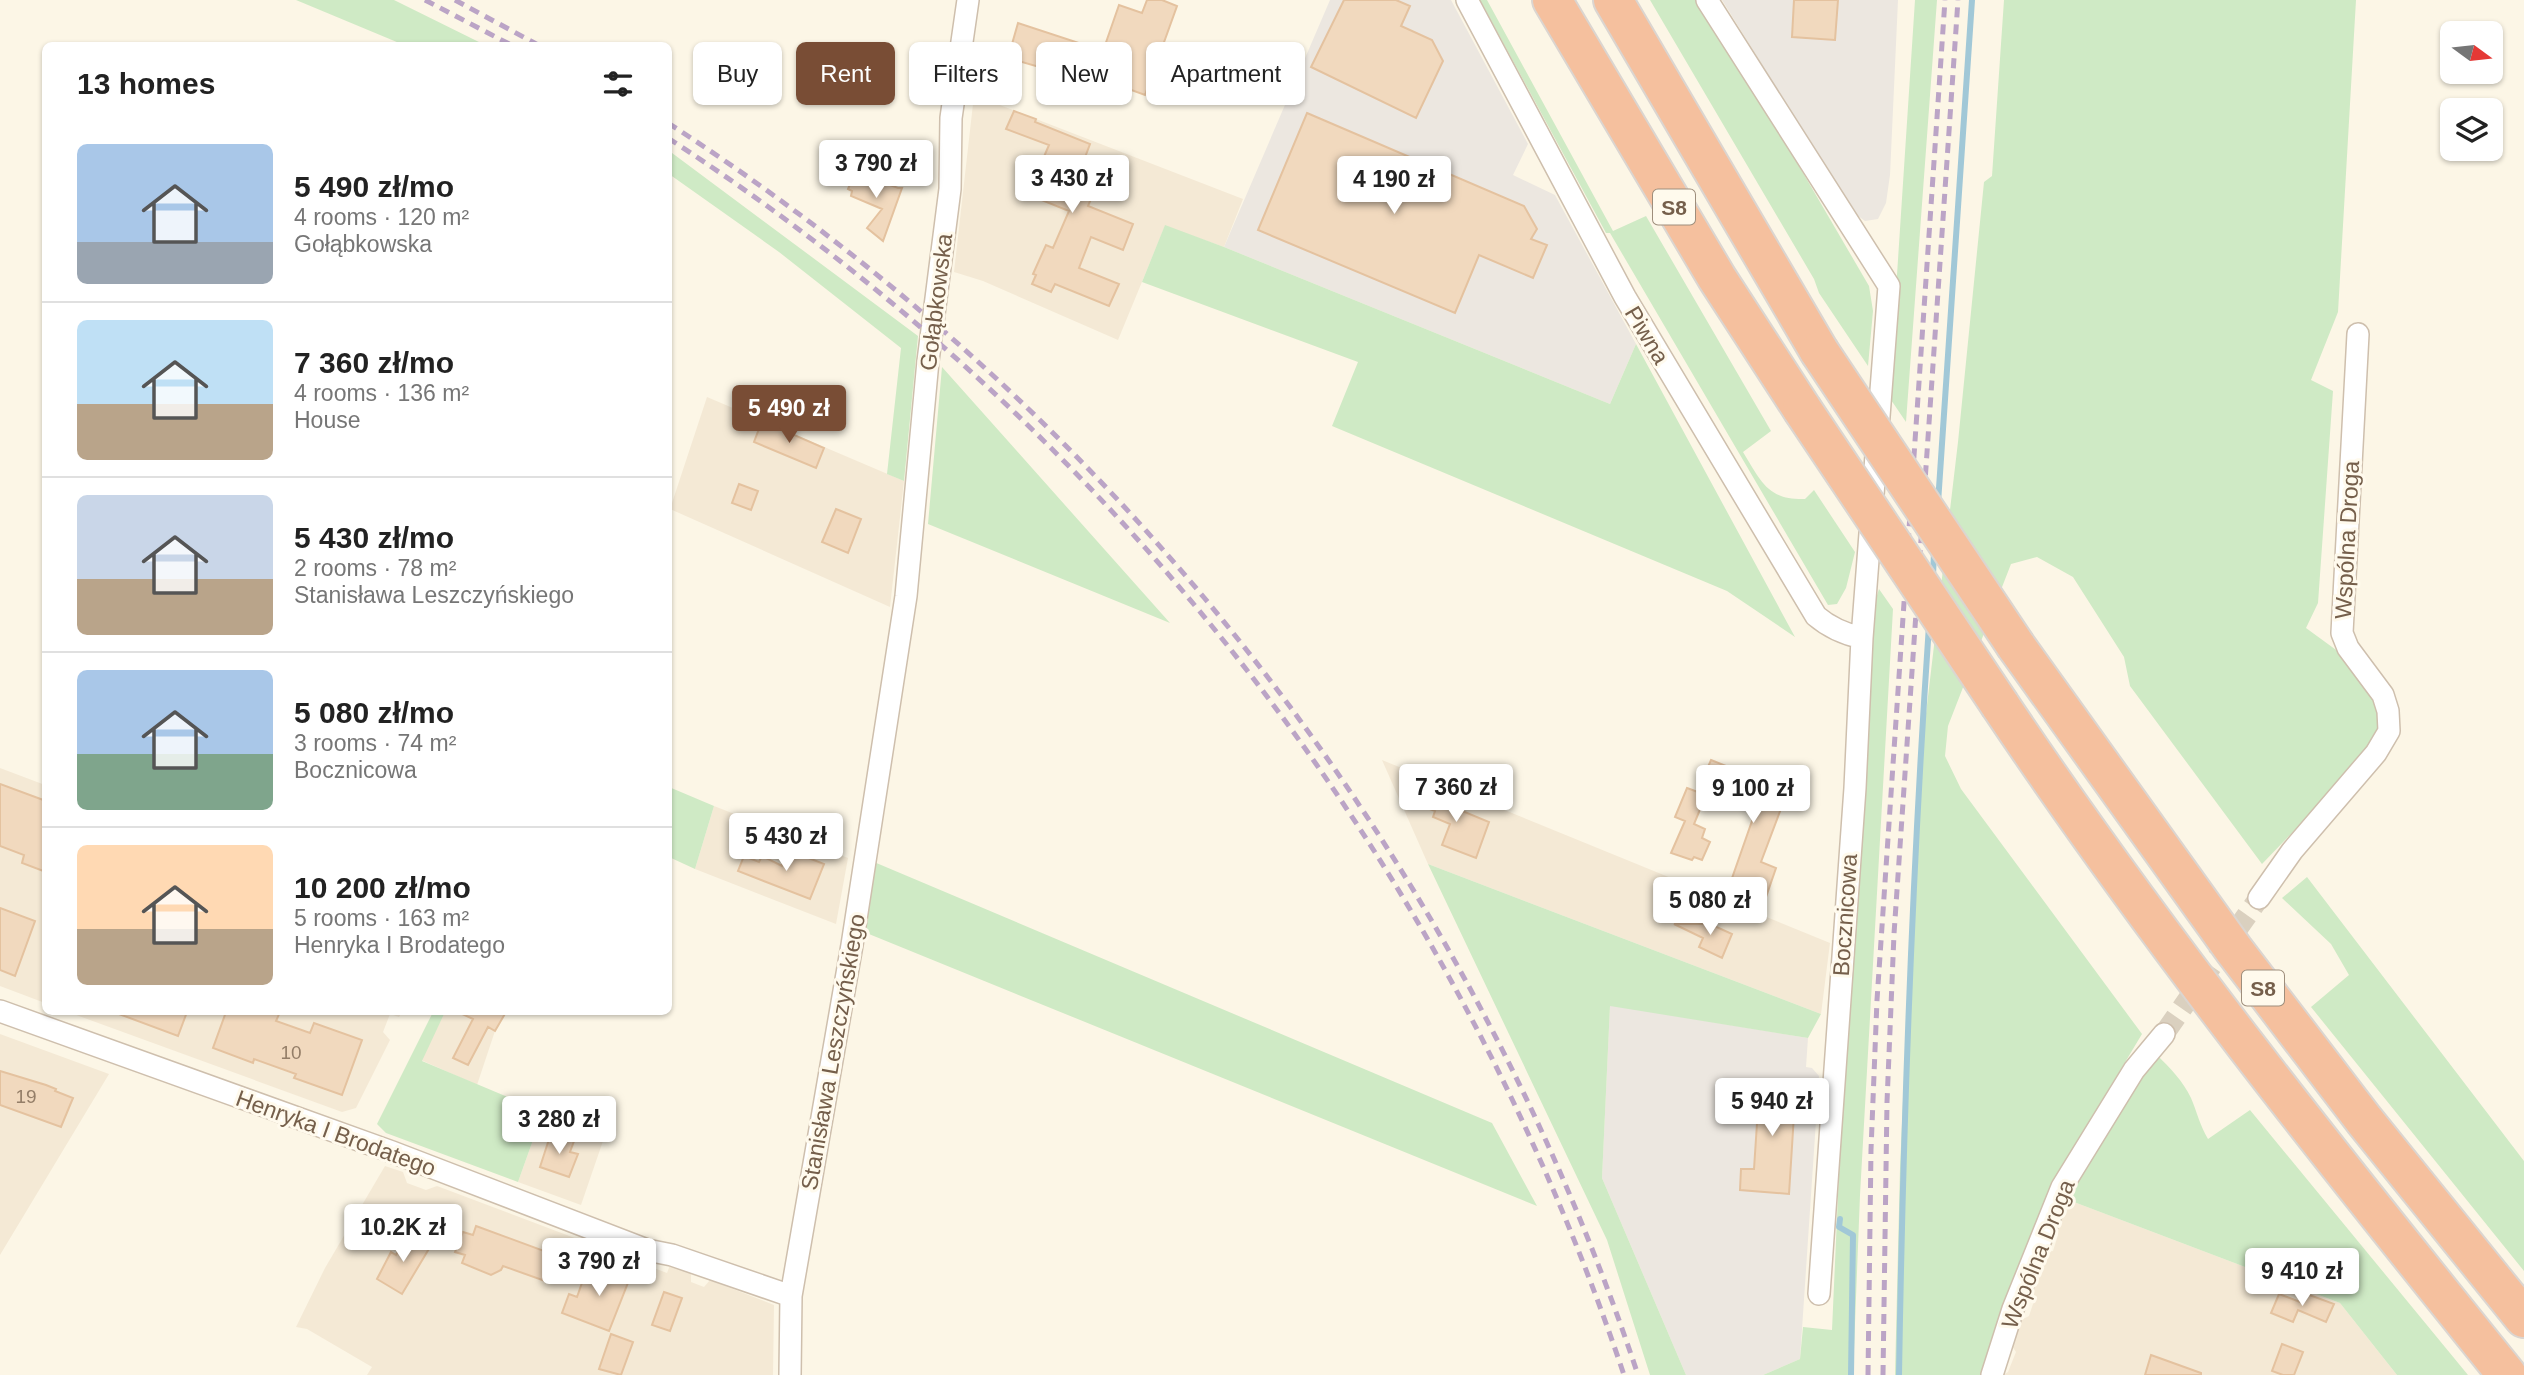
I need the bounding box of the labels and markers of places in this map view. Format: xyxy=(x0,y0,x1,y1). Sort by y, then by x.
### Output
pin: 3 790 zł xyxy=(804,140,948,200)
pin: 3 430 zł xyxy=(1000,156,1144,215)
pin: 4 190 zł xyxy=(1322,156,1466,216)
pin: 5 490 zł xyxy=(717,386,861,445)
pin: 7 360 zł xyxy=(1384,764,1528,824)
pin: 9 100 zł xyxy=(1681,766,1825,825)
pin: 5 430 zł xyxy=(714,814,858,873)
pin: 5 080 zł xyxy=(1638,878,1782,937)
pin: 5 940 zł xyxy=(1700,1078,1844,1138)
pin: 3 280 zł xyxy=(487,1096,631,1156)
pin: 10.2K zł xyxy=(331,1204,475,1264)
pin: 3 790 zł xyxy=(527,1238,671,1298)
pin: 9 410 zł xyxy=(2230,1248,2374,1308)

